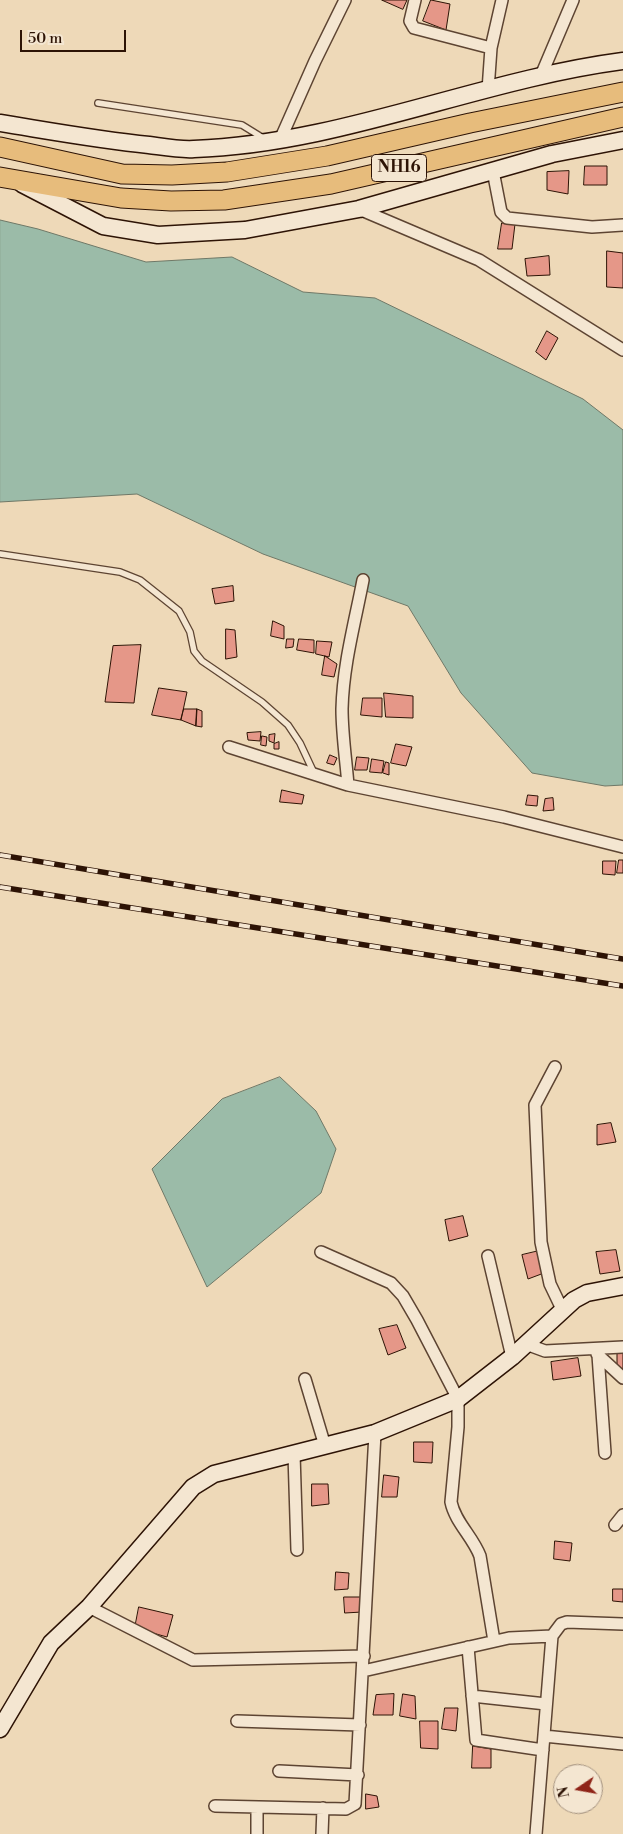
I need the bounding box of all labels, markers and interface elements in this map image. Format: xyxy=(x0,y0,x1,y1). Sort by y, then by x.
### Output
scale bar xyxy=(22,20,129,52)
text: 50 m xyxy=(28,29,62,48)
road number: NH16 xyxy=(372,154,426,182)
north arrow xyxy=(553,1764,603,1814)
text: N xyxy=(554,1785,574,1799)

